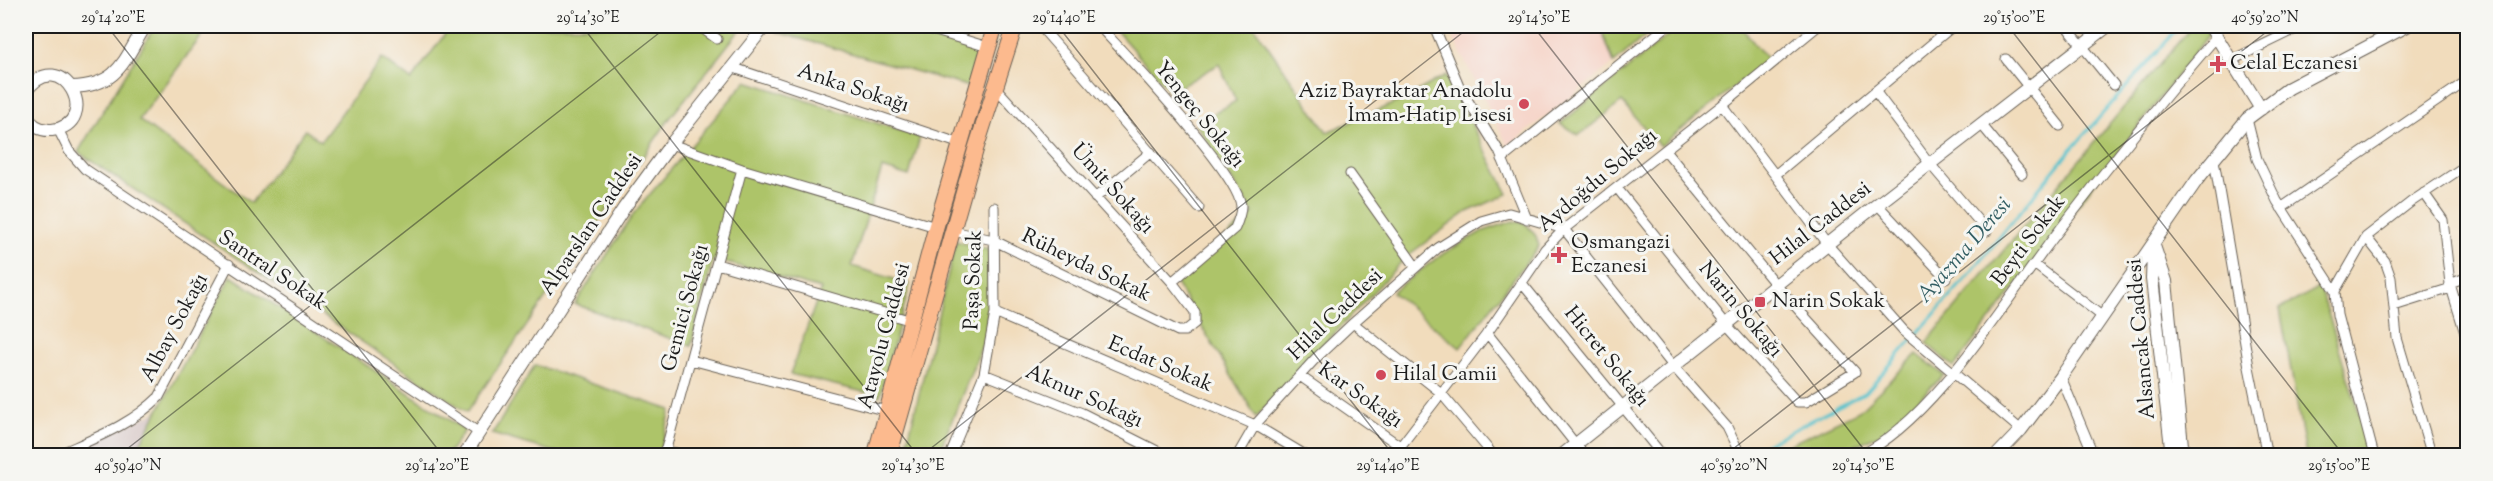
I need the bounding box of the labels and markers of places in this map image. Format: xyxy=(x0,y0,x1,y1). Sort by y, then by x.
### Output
place label: Celal Eczanesi xyxy=(2230,49,2358,79)
marker: Celal Eczanesi xyxy=(2211,57,2225,71)
place label: Aziz Bayraktar Anadolu İmam-Hatip Lisesi xyxy=(1298,77,1512,131)
marker: Aziz Bayraktar Anadolu İmam-Hatip Lisesi xyxy=(1517,97,1531,111)
place label: Osmangazi Eczanesi xyxy=(1571,228,1670,282)
marker: Osmangazi Eczanesi xyxy=(1552,248,1566,262)
place label: Narin Sokak xyxy=(1772,287,1886,317)
marker: Narin Sokak xyxy=(1753,295,1767,309)
place label: Hilal Camii xyxy=(1393,360,1497,390)
marker: Hilal Camii xyxy=(1374,368,1388,382)

